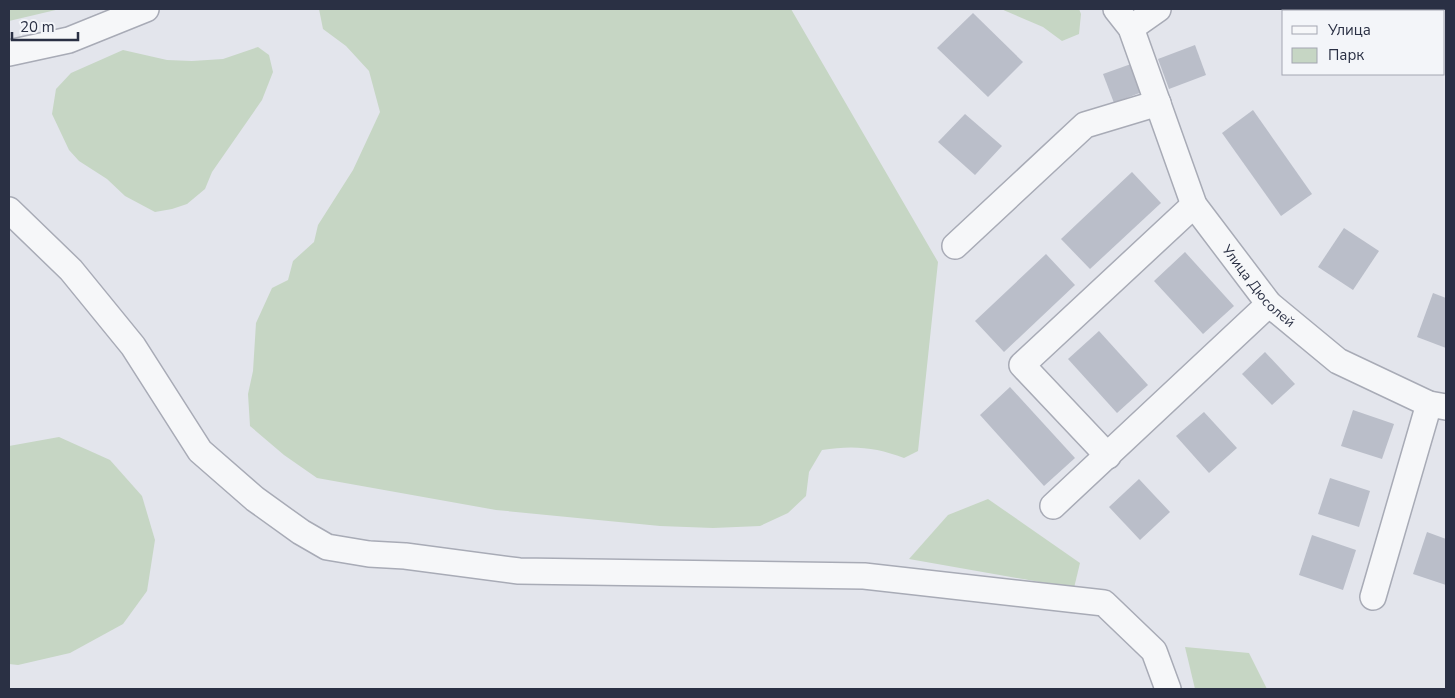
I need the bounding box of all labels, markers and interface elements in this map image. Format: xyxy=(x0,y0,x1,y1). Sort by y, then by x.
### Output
scale bar xyxy=(12,10,79,42)
legend xyxy=(1282,10,1445,75)
text: 20 m xyxy=(20,17,55,37)
text: Улица xyxy=(1327,20,1371,40)
text: Парк xyxy=(1328,45,1364,65)
street label: Улица Дюсолей xyxy=(1217,240,1299,331)

